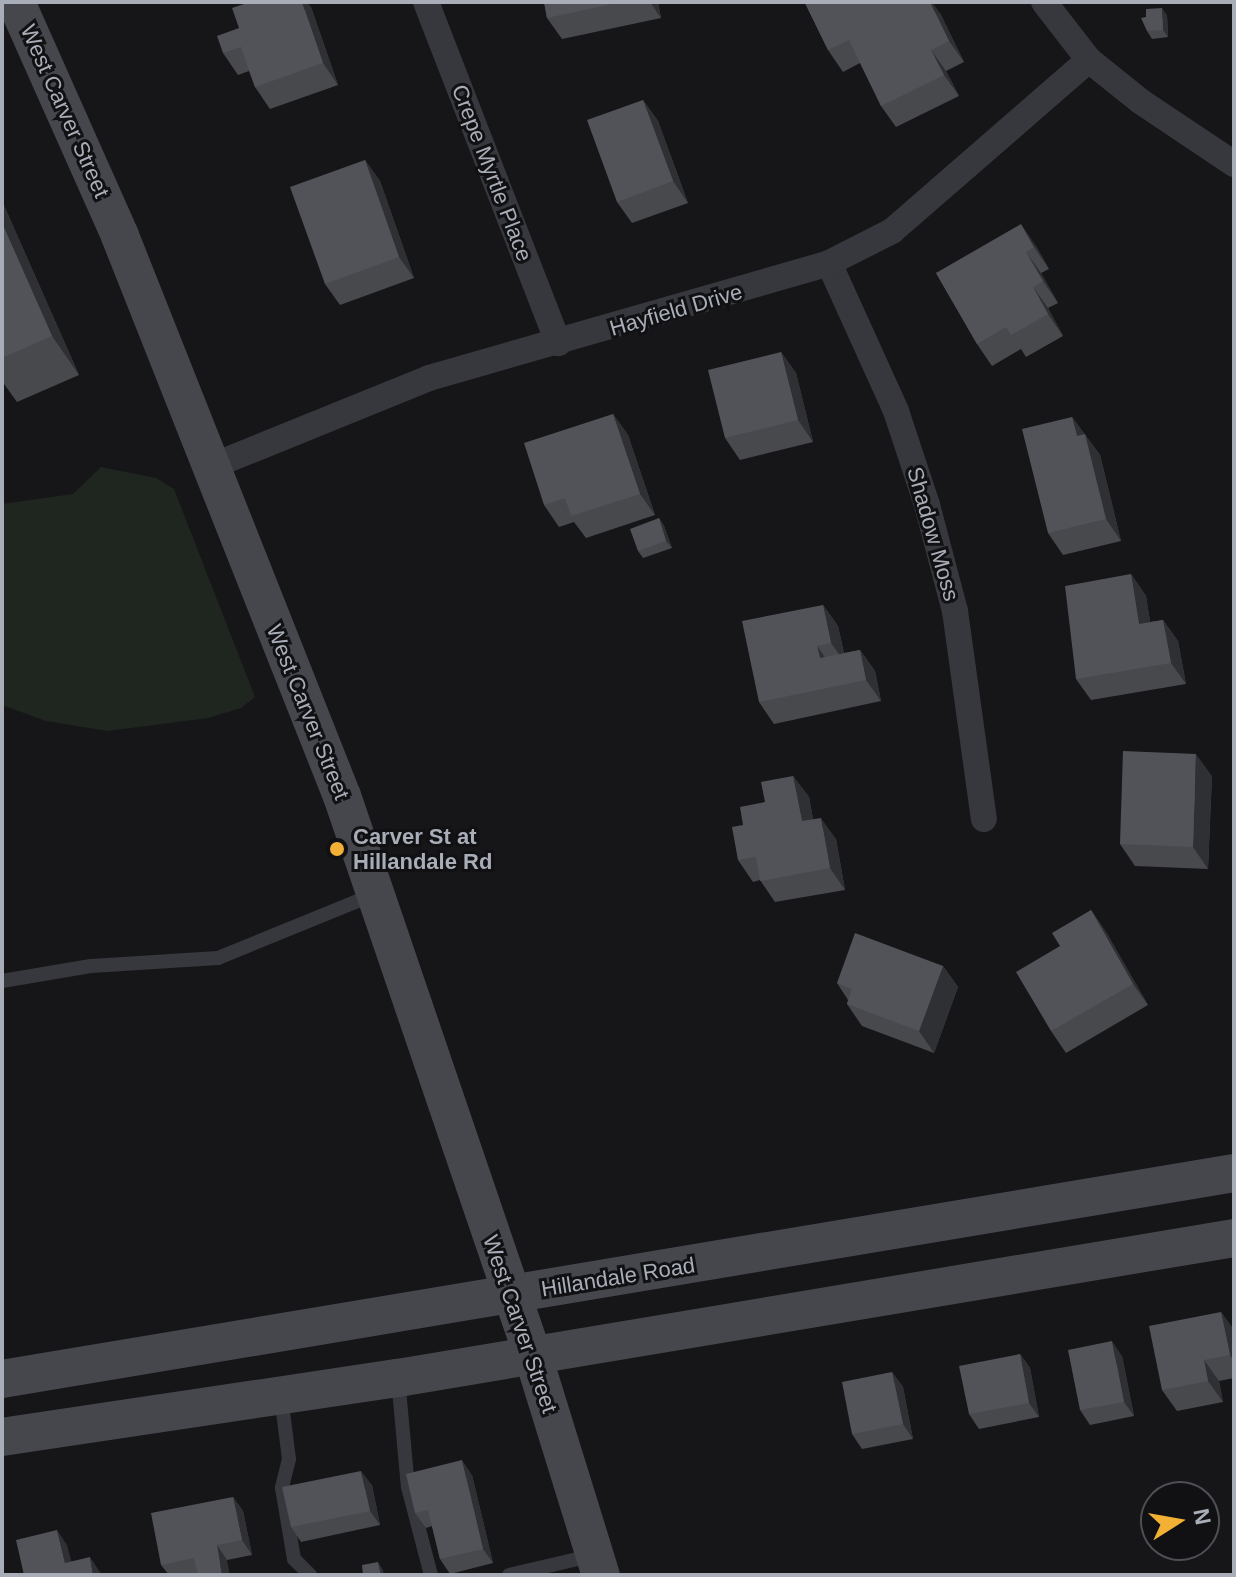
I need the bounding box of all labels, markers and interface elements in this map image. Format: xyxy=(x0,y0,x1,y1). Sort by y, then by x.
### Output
street label: West Carver Street xyxy=(15,20,115,202)
street label: Crepe Myrtle Place xyxy=(446,81,538,265)
street label: Hayfield Drive xyxy=(607,278,745,342)
street label: Shadow Moss xyxy=(901,464,965,604)
street label: West Carver Street xyxy=(261,621,355,803)
place label: Carver St at Hillandale Rd xyxy=(353,823,492,874)
marker: Carver St at Hillandale Rd xyxy=(328,840,346,858)
street label: West Carver Street xyxy=(477,1231,563,1417)
street label: Hillandale Road xyxy=(539,1252,697,1302)
north arrow xyxy=(1140,1481,1220,1561)
text: N xyxy=(1188,1507,1216,1527)

